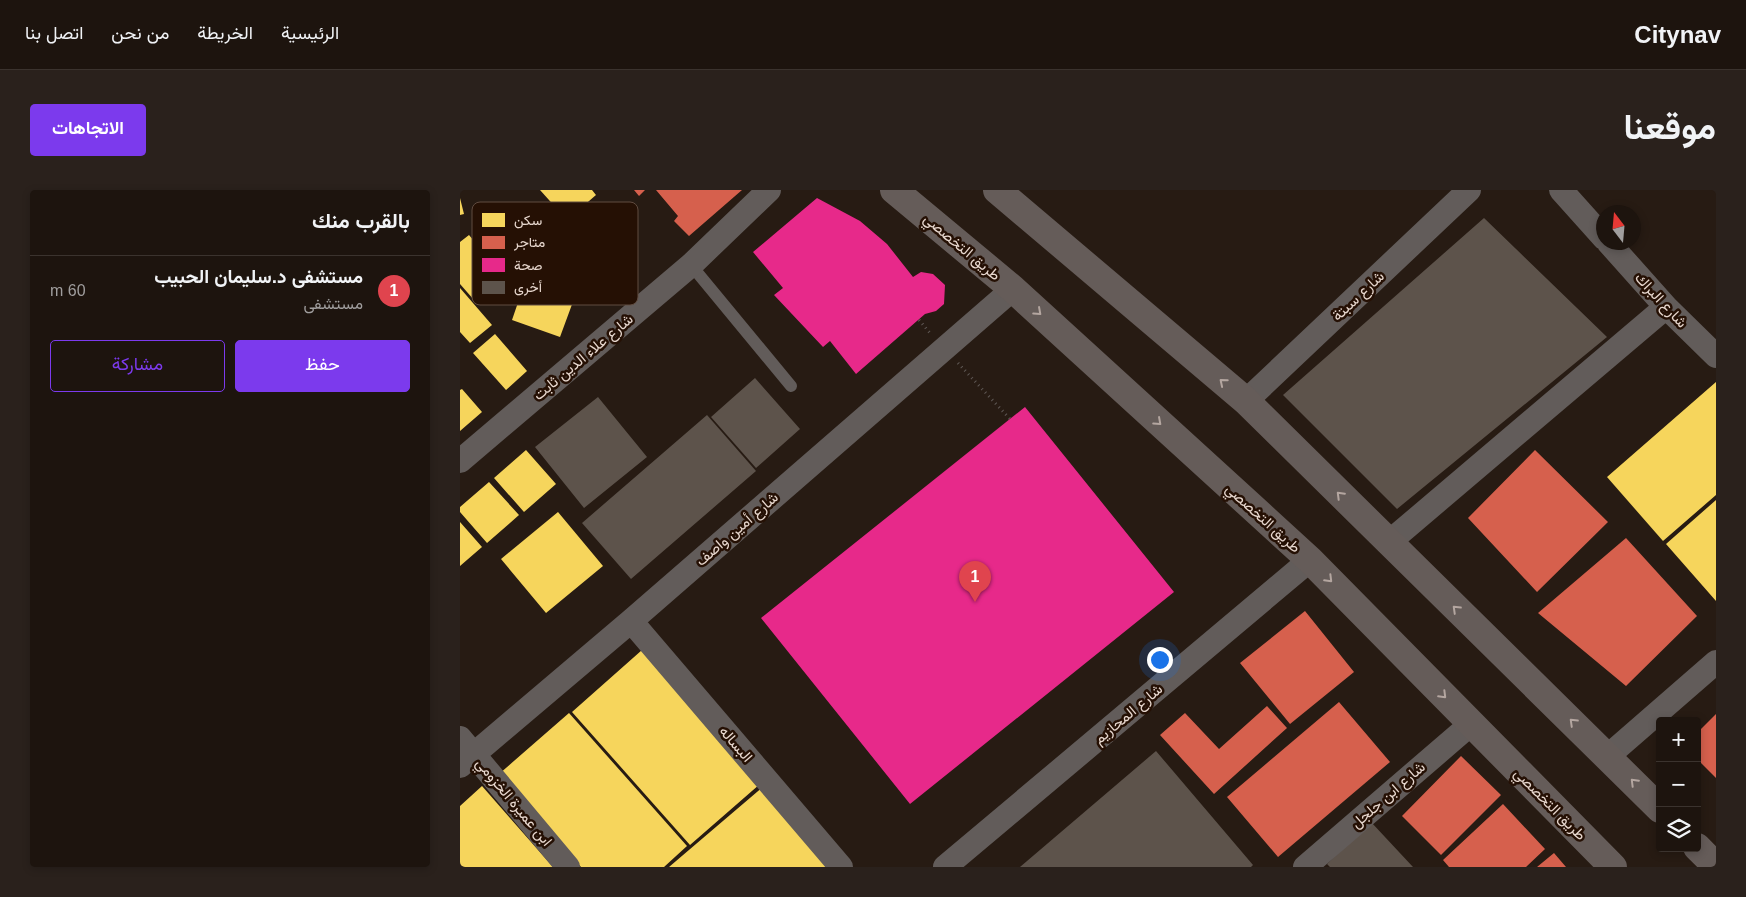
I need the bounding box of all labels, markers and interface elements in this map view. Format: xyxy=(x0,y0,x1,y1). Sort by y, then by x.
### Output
text: Citynav xyxy=(1634,21,1721,48)
text: اتصل بنا xyxy=(25,23,83,43)
text: من نحن xyxy=(111,23,169,43)
text: الخريطة xyxy=(197,23,253,43)
text: الرئيسية xyxy=(281,23,339,43)
button: الاتجاهات xyxy=(30,104,146,156)
text: موقعنا xyxy=(1623,107,1716,146)
legend xyxy=(472,202,638,305)
north arrow xyxy=(1596,205,1641,250)
text: بالقرب منك xyxy=(312,209,410,232)
street label: طريق التخصصي xyxy=(917,210,1004,288)
text: سكن xyxy=(514,212,542,229)
text: متاجر xyxy=(513,234,545,251)
text: صحة xyxy=(514,257,543,273)
text: مستشفى د.سليمان الحبيب xyxy=(154,266,363,287)
street label: شارع سبتة xyxy=(1328,267,1389,326)
street label: شارع البراك xyxy=(1629,269,1691,333)
text: أخرى xyxy=(514,279,542,296)
text: 60 m xyxy=(50,282,86,299)
text: 1 xyxy=(390,282,398,299)
text: مستشفى xyxy=(303,295,363,312)
one-way arrow xyxy=(1033,306,1042,315)
street label: شارع علاء الدين ثابت xyxy=(529,310,638,405)
button: مشاركة xyxy=(50,340,225,392)
button: حفظ xyxy=(235,340,410,392)
one-way arrow xyxy=(1220,379,1229,388)
one-way arrow xyxy=(1152,416,1161,425)
street label: طريق التخصصي xyxy=(1219,480,1304,560)
street label: شارع أمين واصف xyxy=(692,488,783,571)
one-way arrow xyxy=(1337,492,1346,501)
pin: 1 xyxy=(959,561,991,602)
one-way arrow xyxy=(1323,574,1332,583)
one-way arrow xyxy=(1453,606,1462,615)
your location xyxy=(1147,647,1173,673)
street label: شارع المحازيم xyxy=(1090,680,1167,749)
one-way arrow xyxy=(1437,689,1446,698)
map controls xyxy=(1656,717,1701,852)
button: + xyxy=(1656,717,1701,762)
one-way arrow xyxy=(1569,719,1578,728)
street label: البساله xyxy=(716,722,756,766)
street label: ابن عميرة الخزومي xyxy=(469,754,556,852)
street label: شارع ابن جلجل xyxy=(1347,758,1430,834)
button: − xyxy=(1656,762,1701,807)
street label: طريق التخصصي xyxy=(1507,764,1590,847)
one-way arrow xyxy=(1631,779,1640,788)
button: layers xyxy=(1656,807,1701,852)

